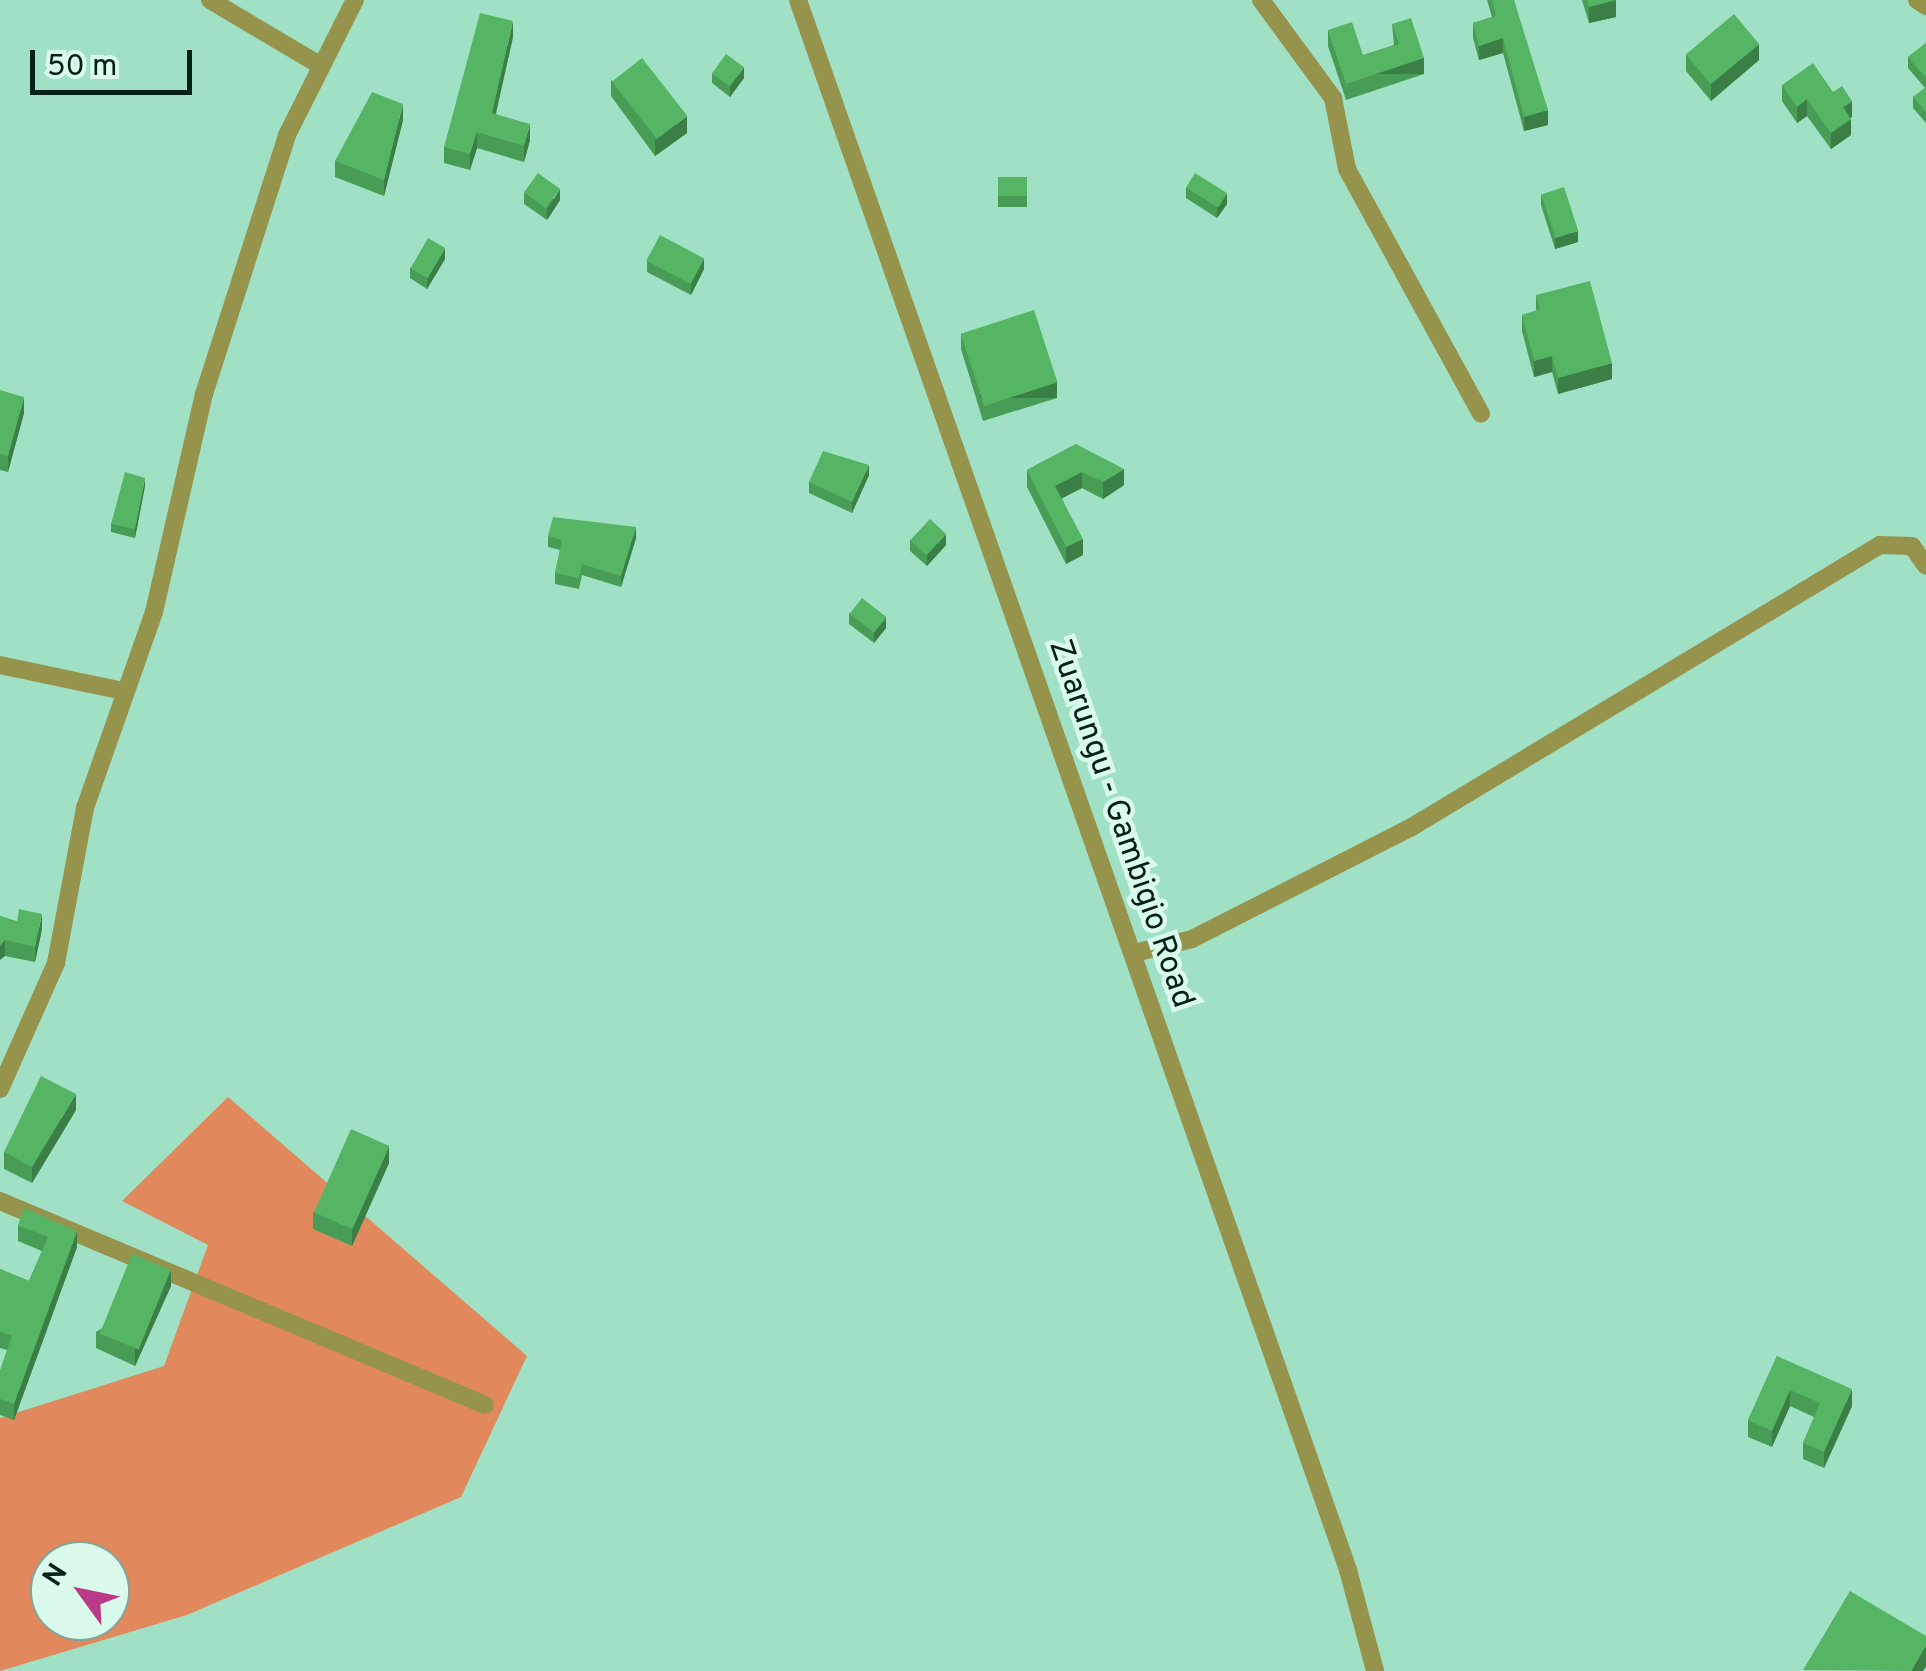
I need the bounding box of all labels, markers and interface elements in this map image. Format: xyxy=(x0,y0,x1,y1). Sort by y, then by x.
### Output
scale bar xyxy=(35,30,198,92)
text: 50 m xyxy=(47,49,117,86)
street label: Zuarungu - Gambigio Road xyxy=(1039,635,1201,1013)
north arrow xyxy=(30,1541,130,1641)
text: N xyxy=(36,1558,77,1594)

